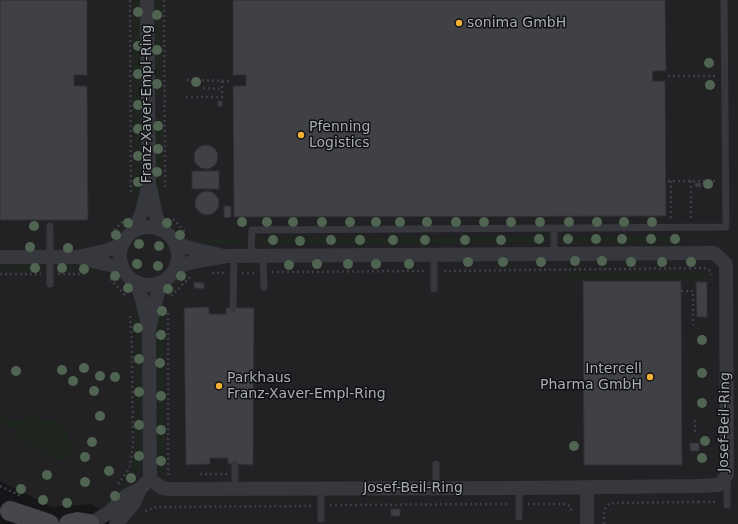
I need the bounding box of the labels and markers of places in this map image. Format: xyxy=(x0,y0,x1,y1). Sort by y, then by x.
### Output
place label: sonima GmbH xyxy=(467,15,566,31)
marker: sonima GmbH xyxy=(454,18,464,28)
place label: Pfenning Logistics xyxy=(309,119,370,152)
marker: Pfenning Logistics xyxy=(296,130,306,140)
place label: Intercell Pharma GmbH xyxy=(540,361,642,394)
place label: Parkhaus Franz-Xaver-Empl-Ring xyxy=(227,370,386,402)
marker: Intercell Pharma GmbH xyxy=(645,372,655,382)
marker: Parkhaus Franz-Xaver-Empl-Ring xyxy=(214,381,224,391)

